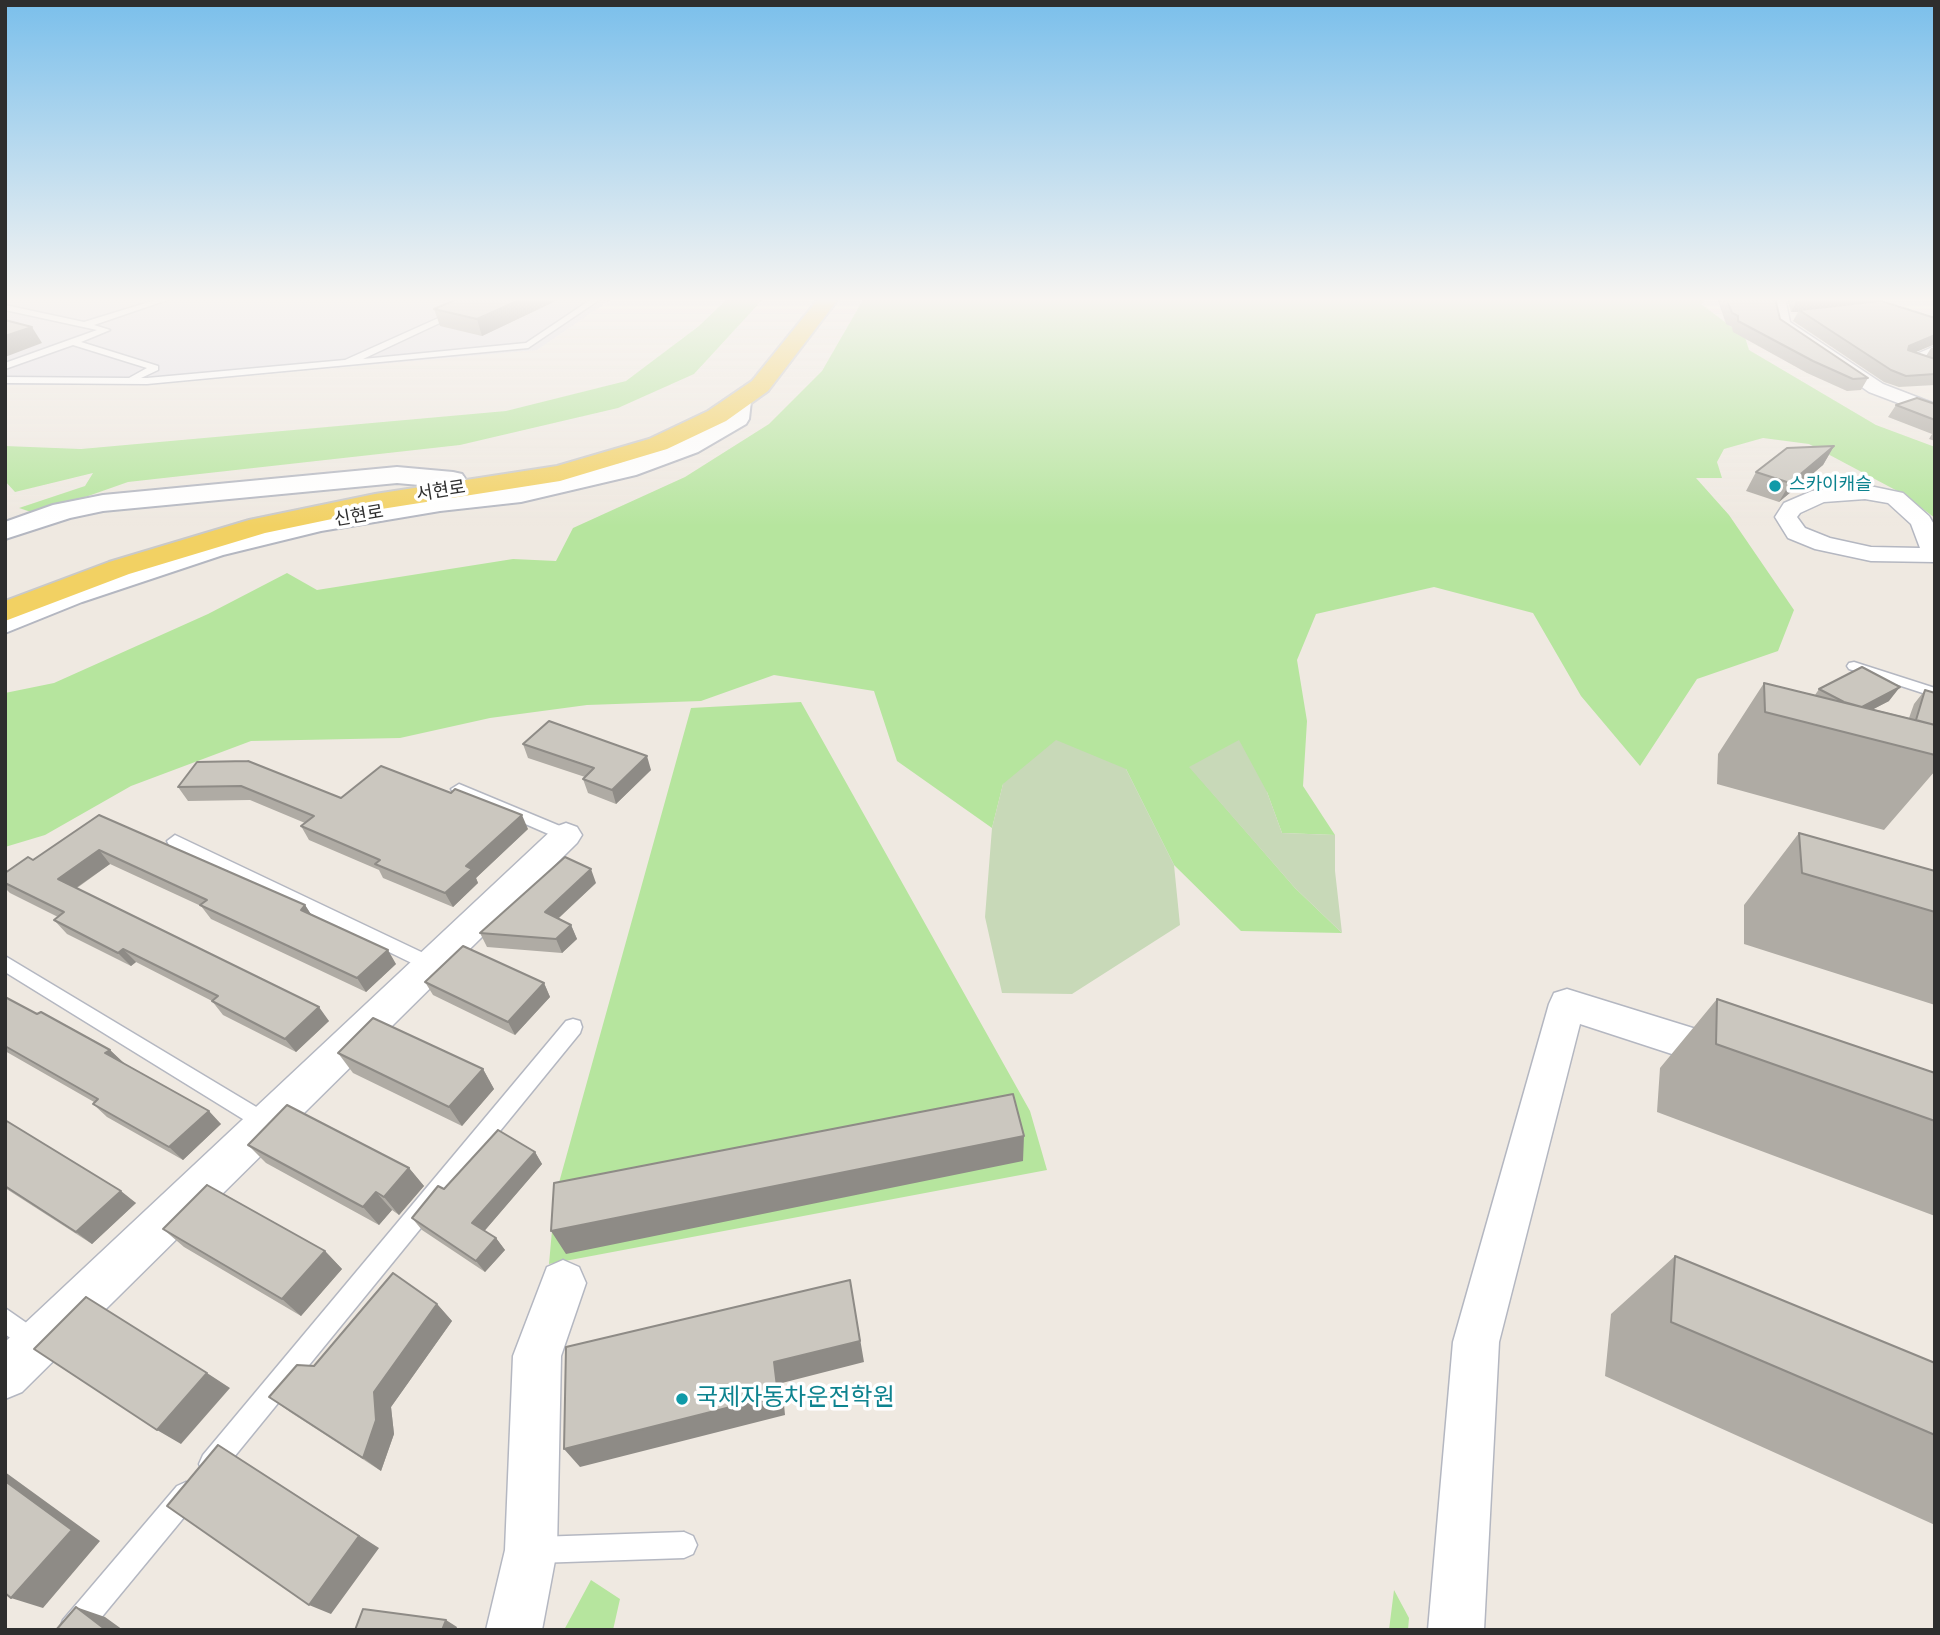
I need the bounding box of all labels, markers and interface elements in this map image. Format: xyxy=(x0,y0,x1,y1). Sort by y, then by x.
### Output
place label: 스카이캐슬 xyxy=(1789,475,1872,497)
street label: 서현로 xyxy=(415,477,467,507)
marker: 스카이캐슬 xyxy=(1767,478,1783,494)
street label: 신현로 xyxy=(333,502,385,532)
place label: 국제자동차운전학원 xyxy=(696,1385,895,1413)
marker: 국제자동차운전학원 xyxy=(674,1391,690,1407)

